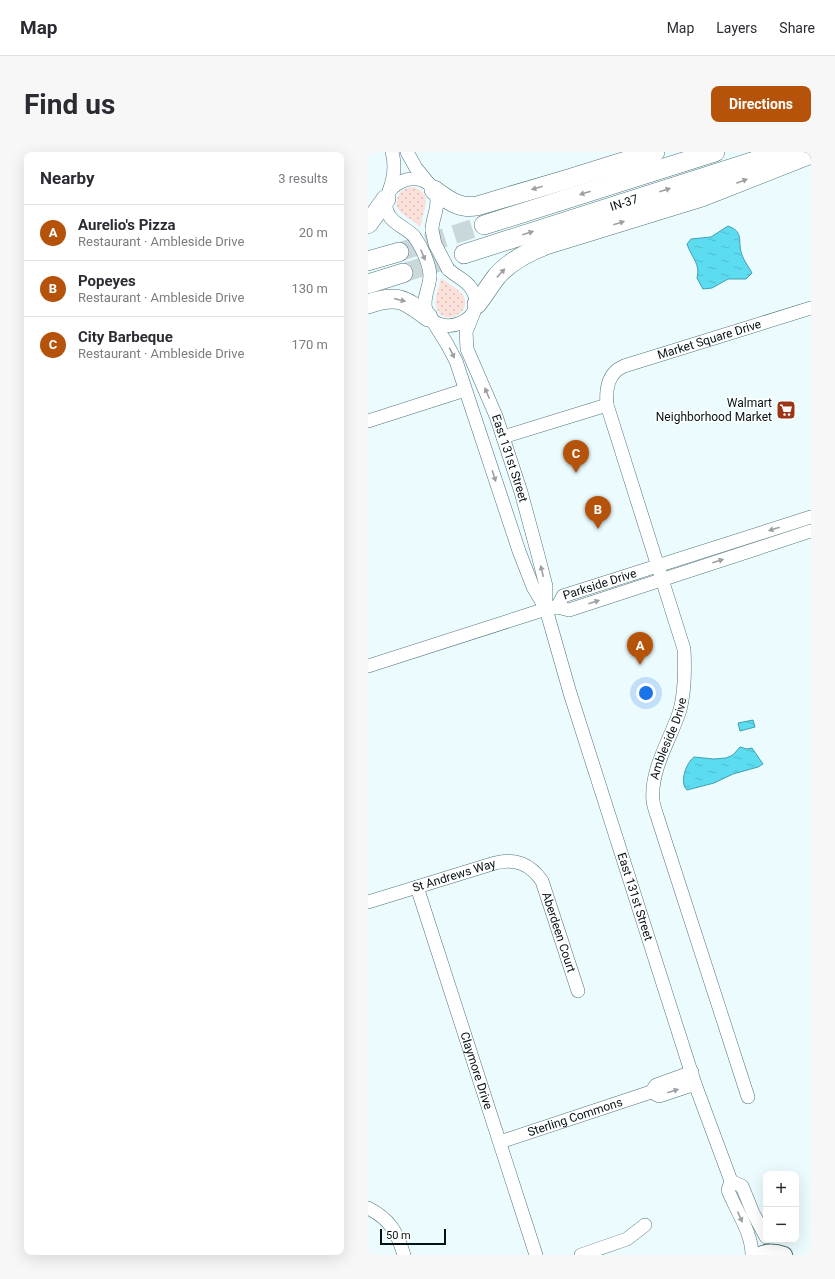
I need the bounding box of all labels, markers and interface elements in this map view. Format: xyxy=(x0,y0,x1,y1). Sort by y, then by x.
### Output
text: Map xyxy=(20,16,58,39)
text: Map xyxy=(667,20,694,36)
text: Layers xyxy=(716,20,757,36)
text: Share xyxy=(779,20,815,36)
button: Directions xyxy=(711,86,811,122)
text: Find us xyxy=(24,88,115,121)
text: Nearby xyxy=(40,168,95,188)
text: 3 results xyxy=(278,171,328,186)
one-way arrow xyxy=(736,178,748,184)
one-way arrow xyxy=(531,185,543,191)
one-way arrow xyxy=(660,187,672,193)
one-way arrow xyxy=(578,190,590,196)
street label: IN-37 xyxy=(608,192,640,214)
text: Aurelio's Pizza xyxy=(78,216,176,234)
one-way arrow xyxy=(613,220,625,226)
text: A xyxy=(49,225,57,240)
text: 20 m xyxy=(299,225,328,240)
one-way arrow xyxy=(522,230,534,236)
text: Restaurant · Ambleside Drive xyxy=(78,234,244,249)
one-way arrow xyxy=(421,249,427,261)
one-way arrow xyxy=(496,268,505,278)
text: Popeyes xyxy=(78,272,136,290)
text: B xyxy=(49,281,57,296)
text: 130 m xyxy=(291,281,328,296)
text: Restaurant · Ambleside Drive xyxy=(78,290,244,305)
one-way arrow xyxy=(394,298,406,304)
street label: Market Square Drive xyxy=(656,317,763,362)
text: City Barbeque xyxy=(78,328,173,346)
text: C xyxy=(49,337,57,352)
text: 170 m xyxy=(291,337,328,352)
text: Restaurant · Ambleside Drive xyxy=(78,346,244,361)
one-way arrow xyxy=(449,348,455,359)
one-way arrow xyxy=(483,387,489,399)
place label: Walmart Neighborhood Market xyxy=(656,396,772,424)
supermarket icon: Walmart Neighborhood Market xyxy=(775,399,797,421)
street label: East 131st Street xyxy=(489,413,530,504)
pin: C xyxy=(563,440,589,473)
one-way arrow xyxy=(491,471,497,483)
pin: B xyxy=(585,496,611,529)
one-way arrow xyxy=(768,526,780,532)
one-way arrow xyxy=(712,558,724,564)
one-way arrow xyxy=(539,565,545,577)
street label: Parkside Drive xyxy=(561,566,638,603)
one-way arrow xyxy=(588,599,600,605)
pin: A xyxy=(627,632,653,665)
your location xyxy=(636,683,656,703)
street label: Ambleside Drive xyxy=(647,697,689,781)
street label: East 131st Street xyxy=(614,851,656,942)
street label: St Andrews Way xyxy=(411,856,498,895)
street label: Aberdeen Court xyxy=(539,890,578,974)
street label: Claymore Drive xyxy=(457,1030,495,1111)
one-way arrow xyxy=(667,1088,679,1094)
street label: Sterling Commons xyxy=(526,1095,624,1139)
map controls xyxy=(763,1171,799,1243)
button: + xyxy=(763,1171,799,1207)
button: − xyxy=(763,1207,799,1243)
one-way arrow xyxy=(737,1211,743,1223)
scale bar xyxy=(380,1227,446,1246)
text: 50 m xyxy=(386,1229,411,1242)

